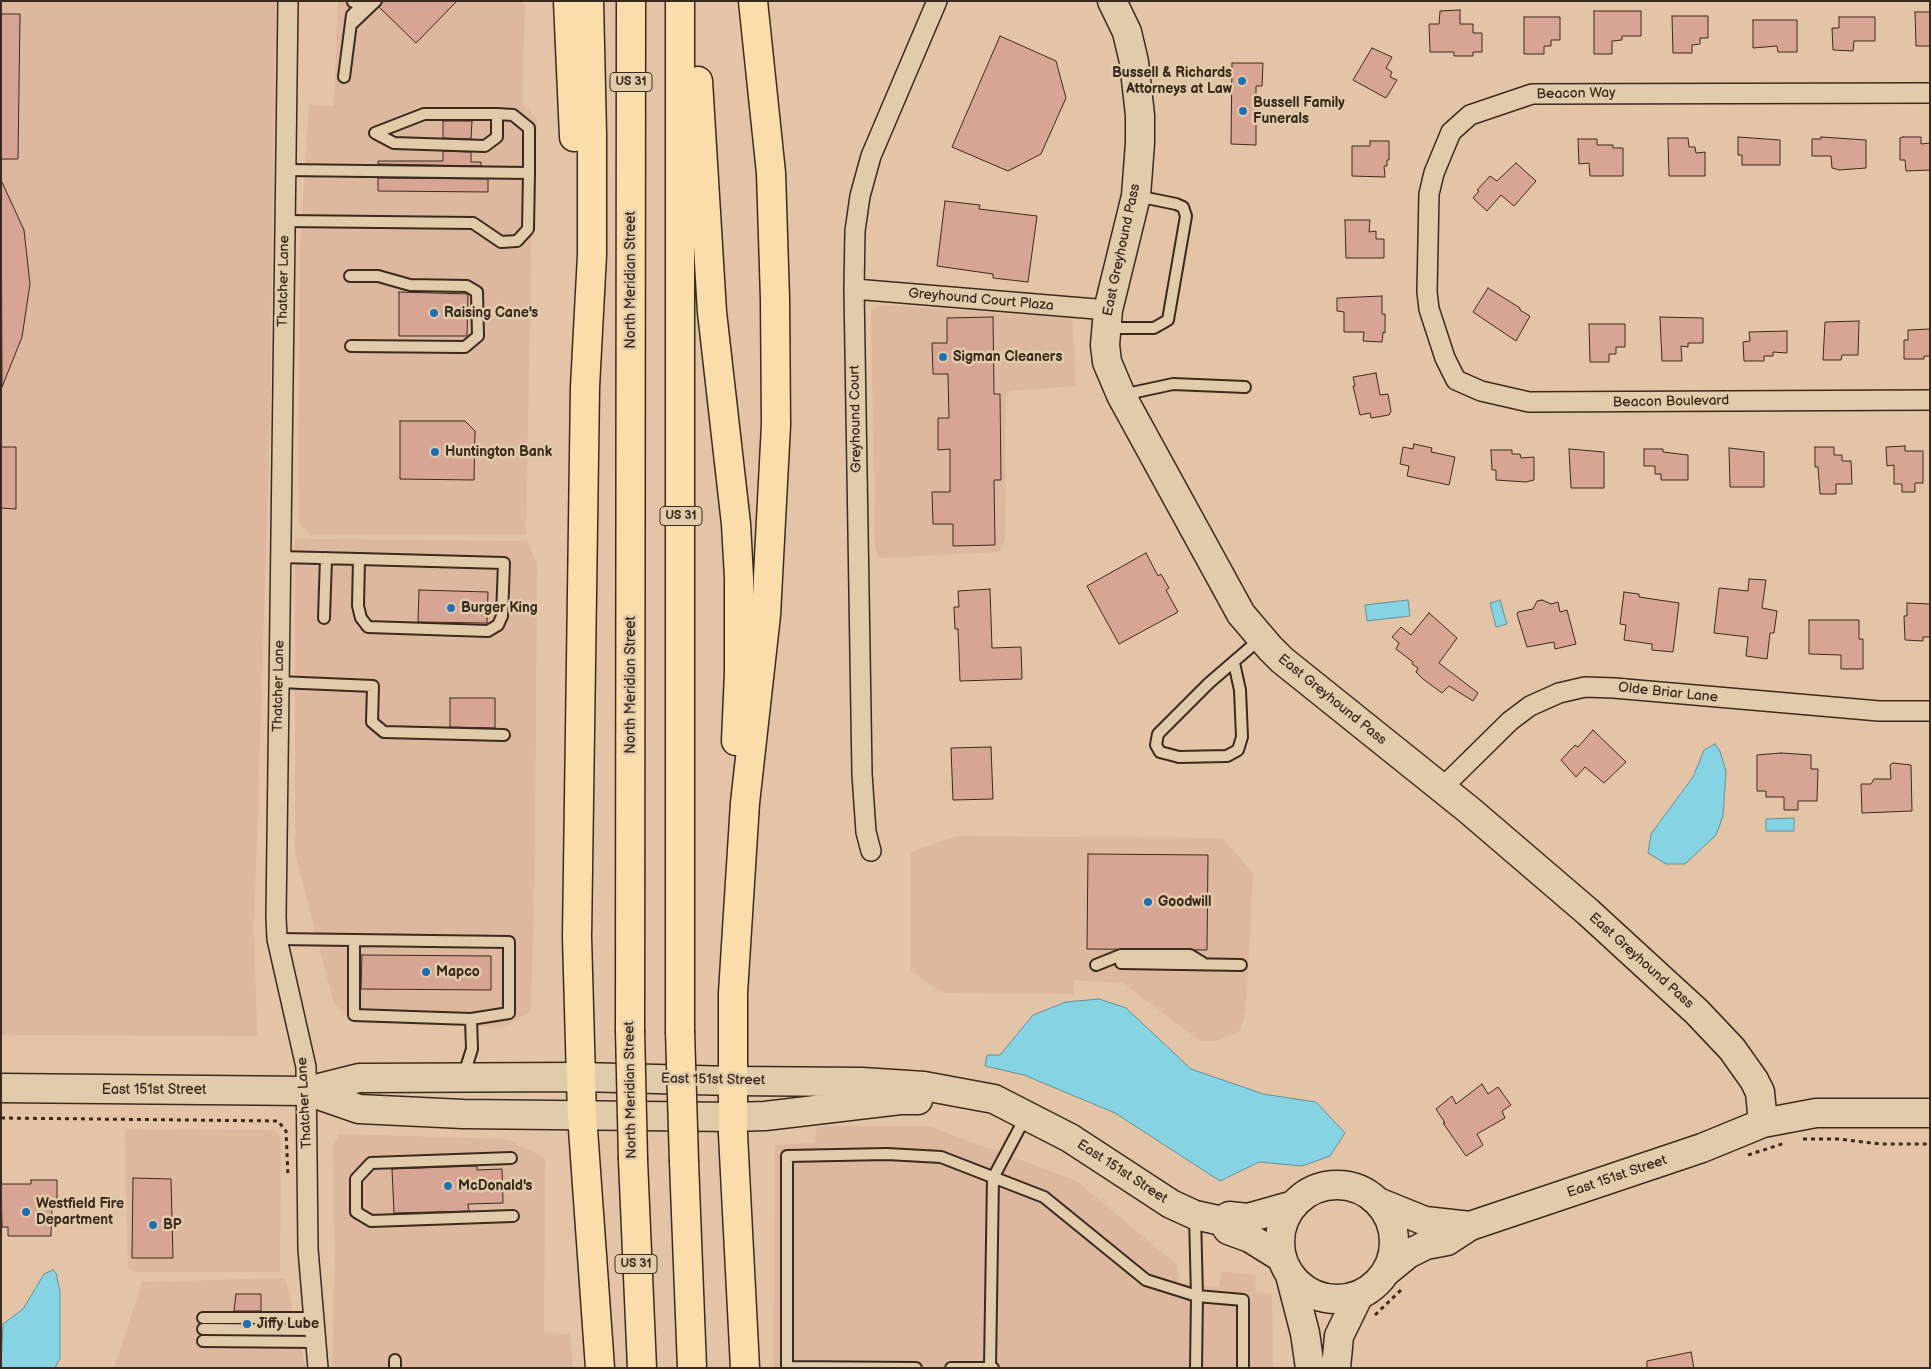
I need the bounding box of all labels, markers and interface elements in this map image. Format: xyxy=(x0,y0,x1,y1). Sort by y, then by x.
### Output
place label: Bussell & Richards Attorneys at Law xyxy=(1112,65,1232,98)
road number: US 31 xyxy=(610,72,652,91)
marker: Bussell & Richards Attorneys at Law xyxy=(1236,75,1248,87)
street label: Beacon Way xyxy=(1536,85,1616,103)
place label: Bussell Family Funerals xyxy=(1253,95,1345,128)
marker: Bussell Family Funerals xyxy=(1237,105,1249,117)
street label: East Greyhound Pass xyxy=(1100,182,1144,318)
street label: North Meridian Street xyxy=(623,211,639,349)
street label: Thatcher Lane xyxy=(275,235,293,327)
street label: Greyhound Court Plaza xyxy=(908,285,1054,315)
place label: Raising Cane's xyxy=(444,305,538,321)
marker: Raising Cane's xyxy=(428,307,440,319)
place label: Sigman Cleaners xyxy=(953,349,1062,365)
marker: Sigman Cleaners xyxy=(937,351,949,363)
street label: Greyhound Court xyxy=(847,365,865,473)
street label: Beacon Boulevard xyxy=(1613,393,1729,411)
place label: Huntington Bank xyxy=(445,444,552,460)
marker: Huntington Bank xyxy=(429,446,441,458)
road number: US 31 xyxy=(660,506,702,526)
place label: Burger King xyxy=(461,600,538,616)
marker: Burger King xyxy=(445,602,457,614)
street label: North Meridian Street xyxy=(623,616,639,754)
street label: Thatcher Lane xyxy=(270,640,288,732)
street label: East Greyhound Pass xyxy=(1274,651,1390,749)
street label: Olde Briar Lane xyxy=(1617,679,1719,707)
place label: Goodwill xyxy=(1158,894,1212,910)
marker: Goodwill xyxy=(1142,896,1154,908)
street label: East Greyhound Pass xyxy=(1585,910,1697,1012)
place label: Mapco xyxy=(436,964,480,980)
marker: Mapco xyxy=(420,966,432,978)
street label: North Meridian Street xyxy=(621,1021,641,1159)
street label: Thatcher Lane xyxy=(294,1057,316,1149)
street label: East 151st Street xyxy=(661,1071,765,1089)
street label: East 151st Street xyxy=(102,1082,206,1098)
street label: East 151st Street xyxy=(1074,1137,1170,1207)
street label: East 151st Street xyxy=(1565,1152,1669,1202)
place label: McDonald's xyxy=(458,1178,532,1194)
marker: McDonald's xyxy=(442,1180,454,1192)
place label: Westfield Fire Department xyxy=(36,1196,124,1228)
marker: Westfield Fire Department xyxy=(20,1206,32,1218)
place label: BP xyxy=(163,1217,182,1233)
marker: BP xyxy=(147,1219,159,1231)
road number: US 31 xyxy=(615,1254,657,1274)
place label: Jiffy Lube xyxy=(257,1316,319,1332)
marker: Jiffy Lube xyxy=(241,1318,253,1330)

